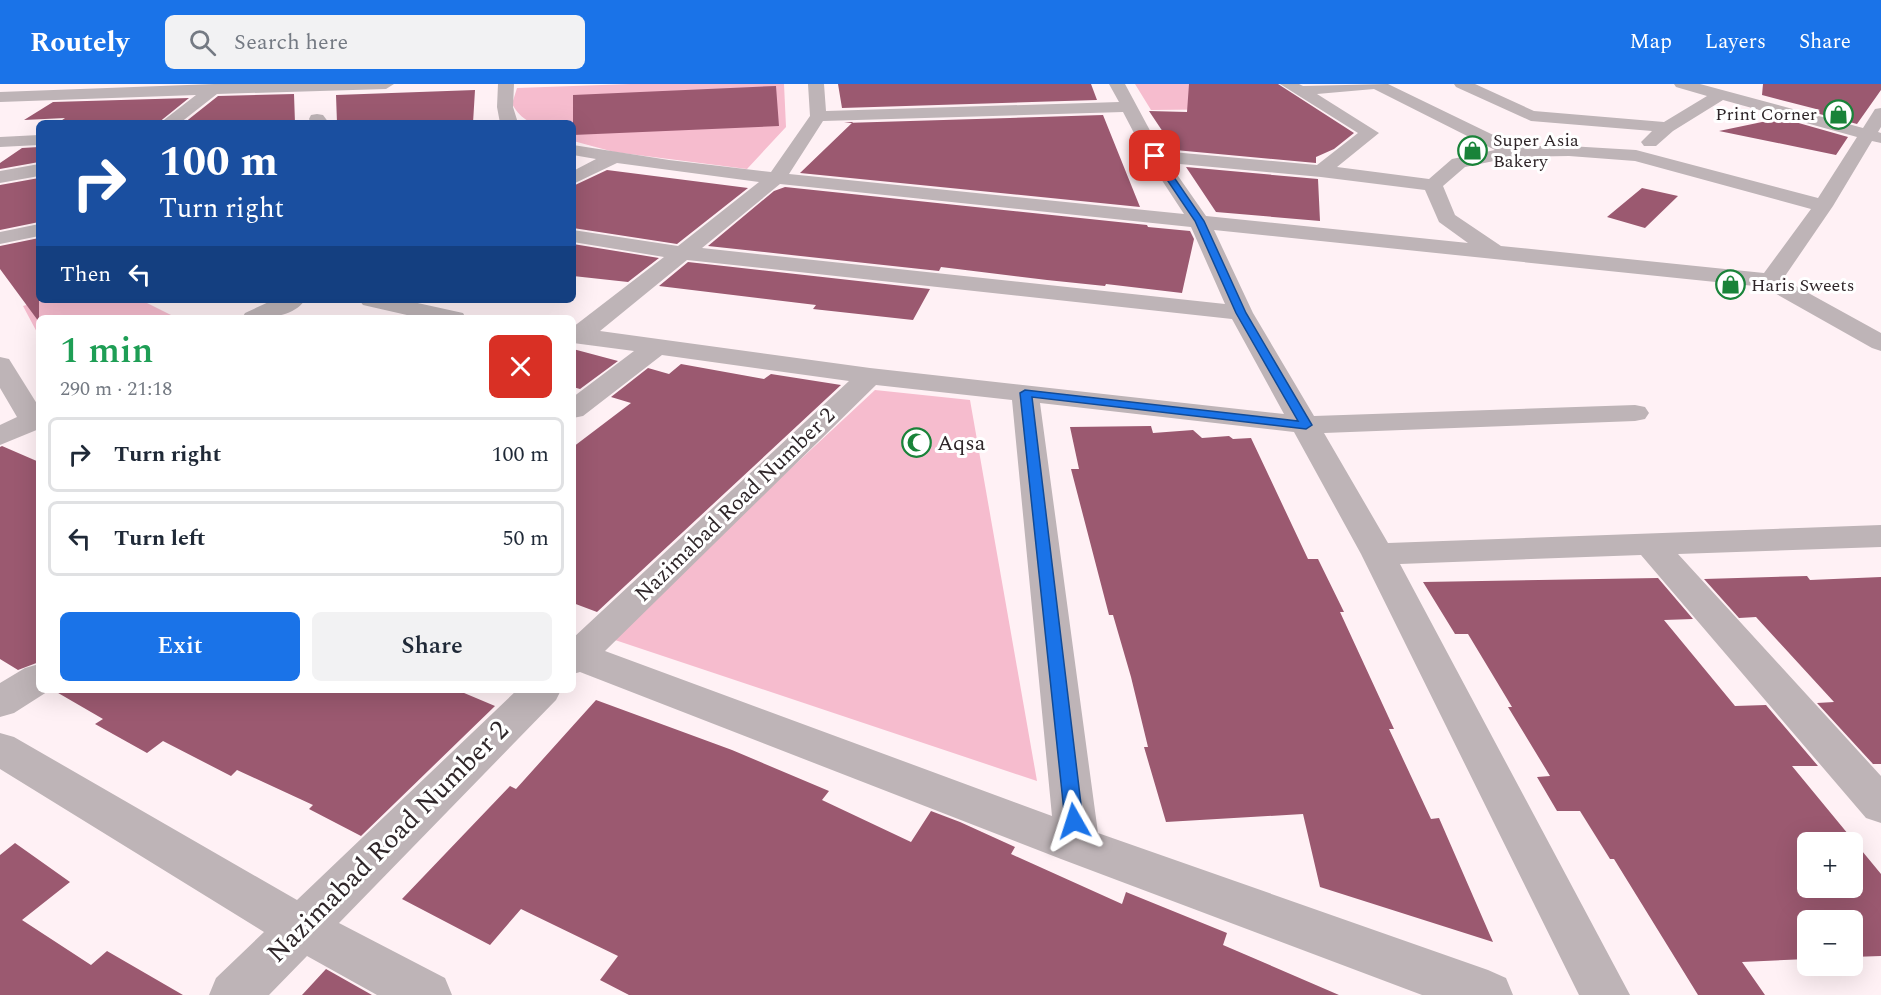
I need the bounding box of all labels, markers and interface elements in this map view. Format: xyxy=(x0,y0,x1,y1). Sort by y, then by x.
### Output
search box xyxy=(165,15,585,69)
text: Routely xyxy=(30,21,129,64)
icon: search xyxy=(186,26,219,59)
text: Search here xyxy=(234,26,348,59)
text: Map xyxy=(1630,26,1672,58)
text: Layers xyxy=(1705,26,1766,58)
text: Share xyxy=(1799,26,1851,58)
shop icon: Print Corner xyxy=(1822,98,1854,130)
place label: Print Corner xyxy=(1715,101,1817,128)
place label: Super Asia Bakery xyxy=(1493,127,1579,175)
pin xyxy=(1129,130,1180,181)
text: 100 m xyxy=(159,131,278,194)
shop icon: Super Asia Bakery xyxy=(1456,134,1488,166)
icon: arrive xyxy=(1138,139,1171,172)
icon: right xyxy=(60,144,138,222)
text: Turn right xyxy=(159,188,284,230)
text: Then xyxy=(60,258,111,291)
icon: left xyxy=(123,258,156,291)
shop icon: Haris Sweets xyxy=(1714,269,1746,301)
place label: Haris Sweets xyxy=(1751,272,1854,299)
text: 1 min xyxy=(60,324,153,379)
button: close xyxy=(489,335,552,398)
text: 290 m · 21:18 xyxy=(60,374,172,404)
street label: Nazimabad Road Number 2 xyxy=(627,400,843,610)
mosque icon: Aqsa xyxy=(900,427,932,459)
place label: Aqsa xyxy=(937,427,986,460)
icon: right xyxy=(63,438,96,471)
text: Turn right xyxy=(114,438,221,471)
text: 100 m xyxy=(492,438,549,471)
icon: left xyxy=(63,522,96,555)
text: Turn left xyxy=(114,522,206,555)
text: 50 m xyxy=(503,522,549,555)
button: Exit xyxy=(60,612,300,681)
button: Share xyxy=(312,612,552,681)
street label: Nazimabad Road Number 2 xyxy=(257,711,519,973)
position arrow xyxy=(1042,789,1106,853)
map controls xyxy=(1797,832,1863,976)
button: + xyxy=(1797,832,1863,898)
button: − xyxy=(1797,910,1863,976)

